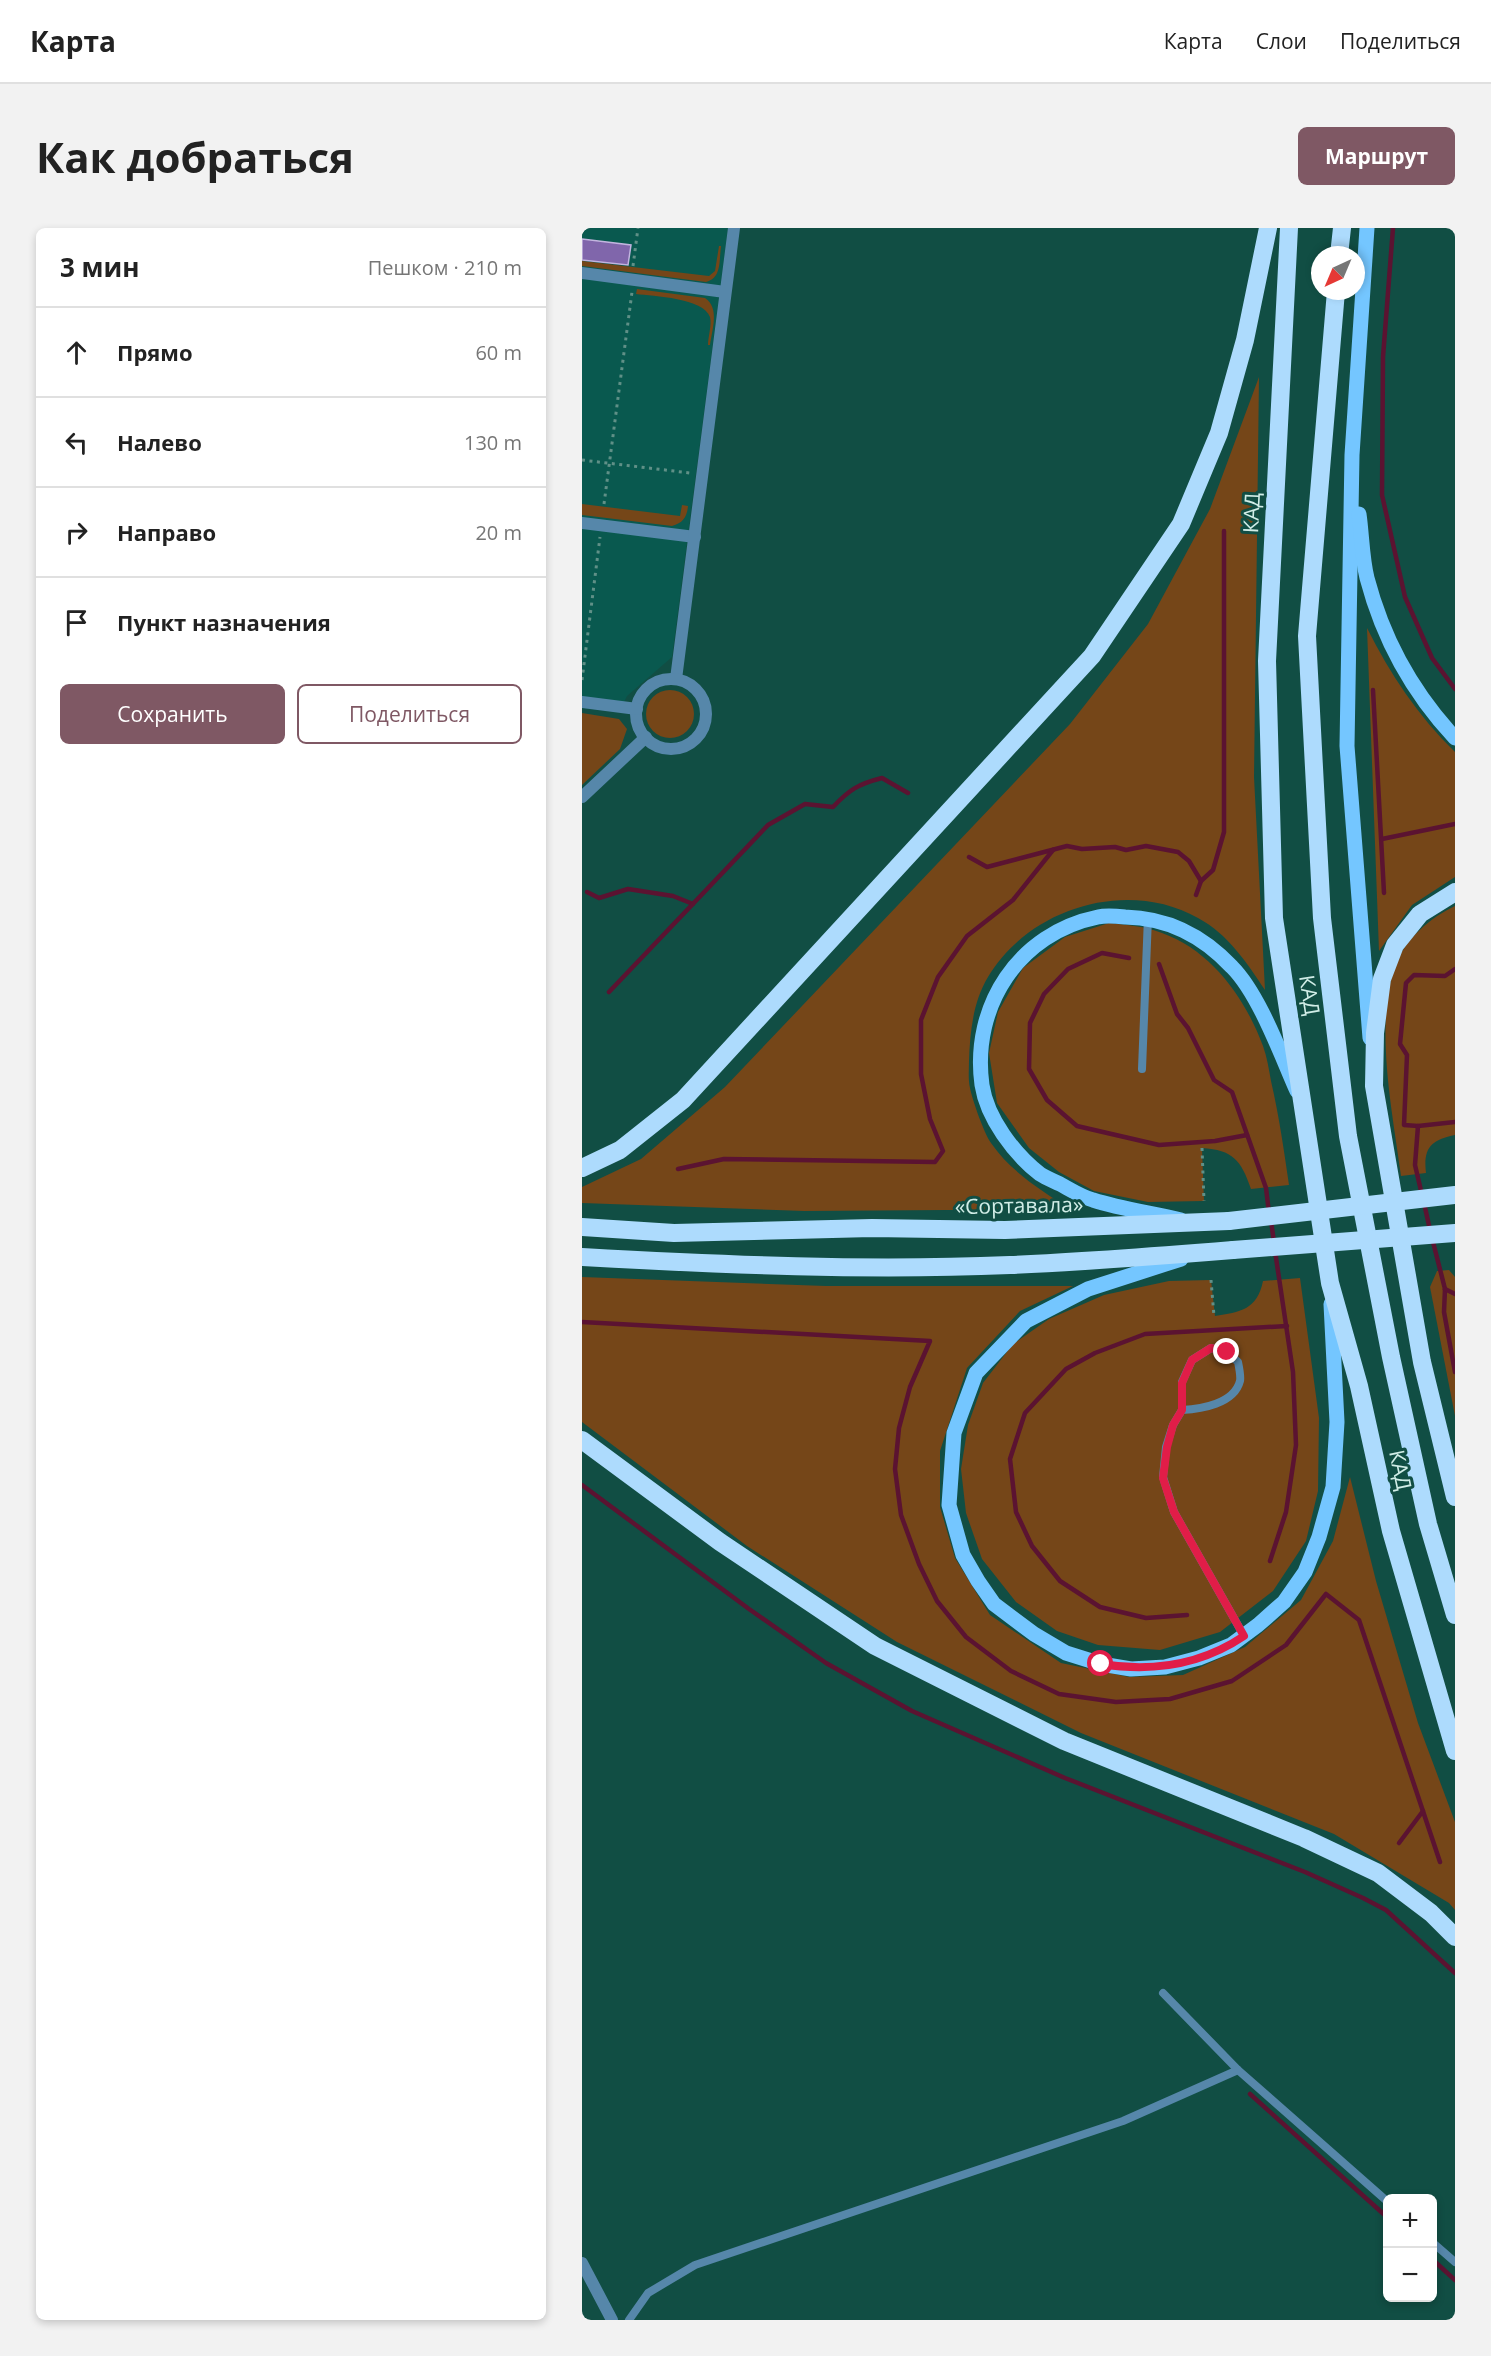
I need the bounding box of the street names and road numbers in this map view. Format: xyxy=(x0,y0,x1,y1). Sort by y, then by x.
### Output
street label: КАД xyxy=(1236,492,1266,534)
street label: КАД xyxy=(1293,973,1327,1017)
street label: «Сортавала» xyxy=(954,1190,1083,1220)
street label: КАД xyxy=(1383,1447,1419,1492)

